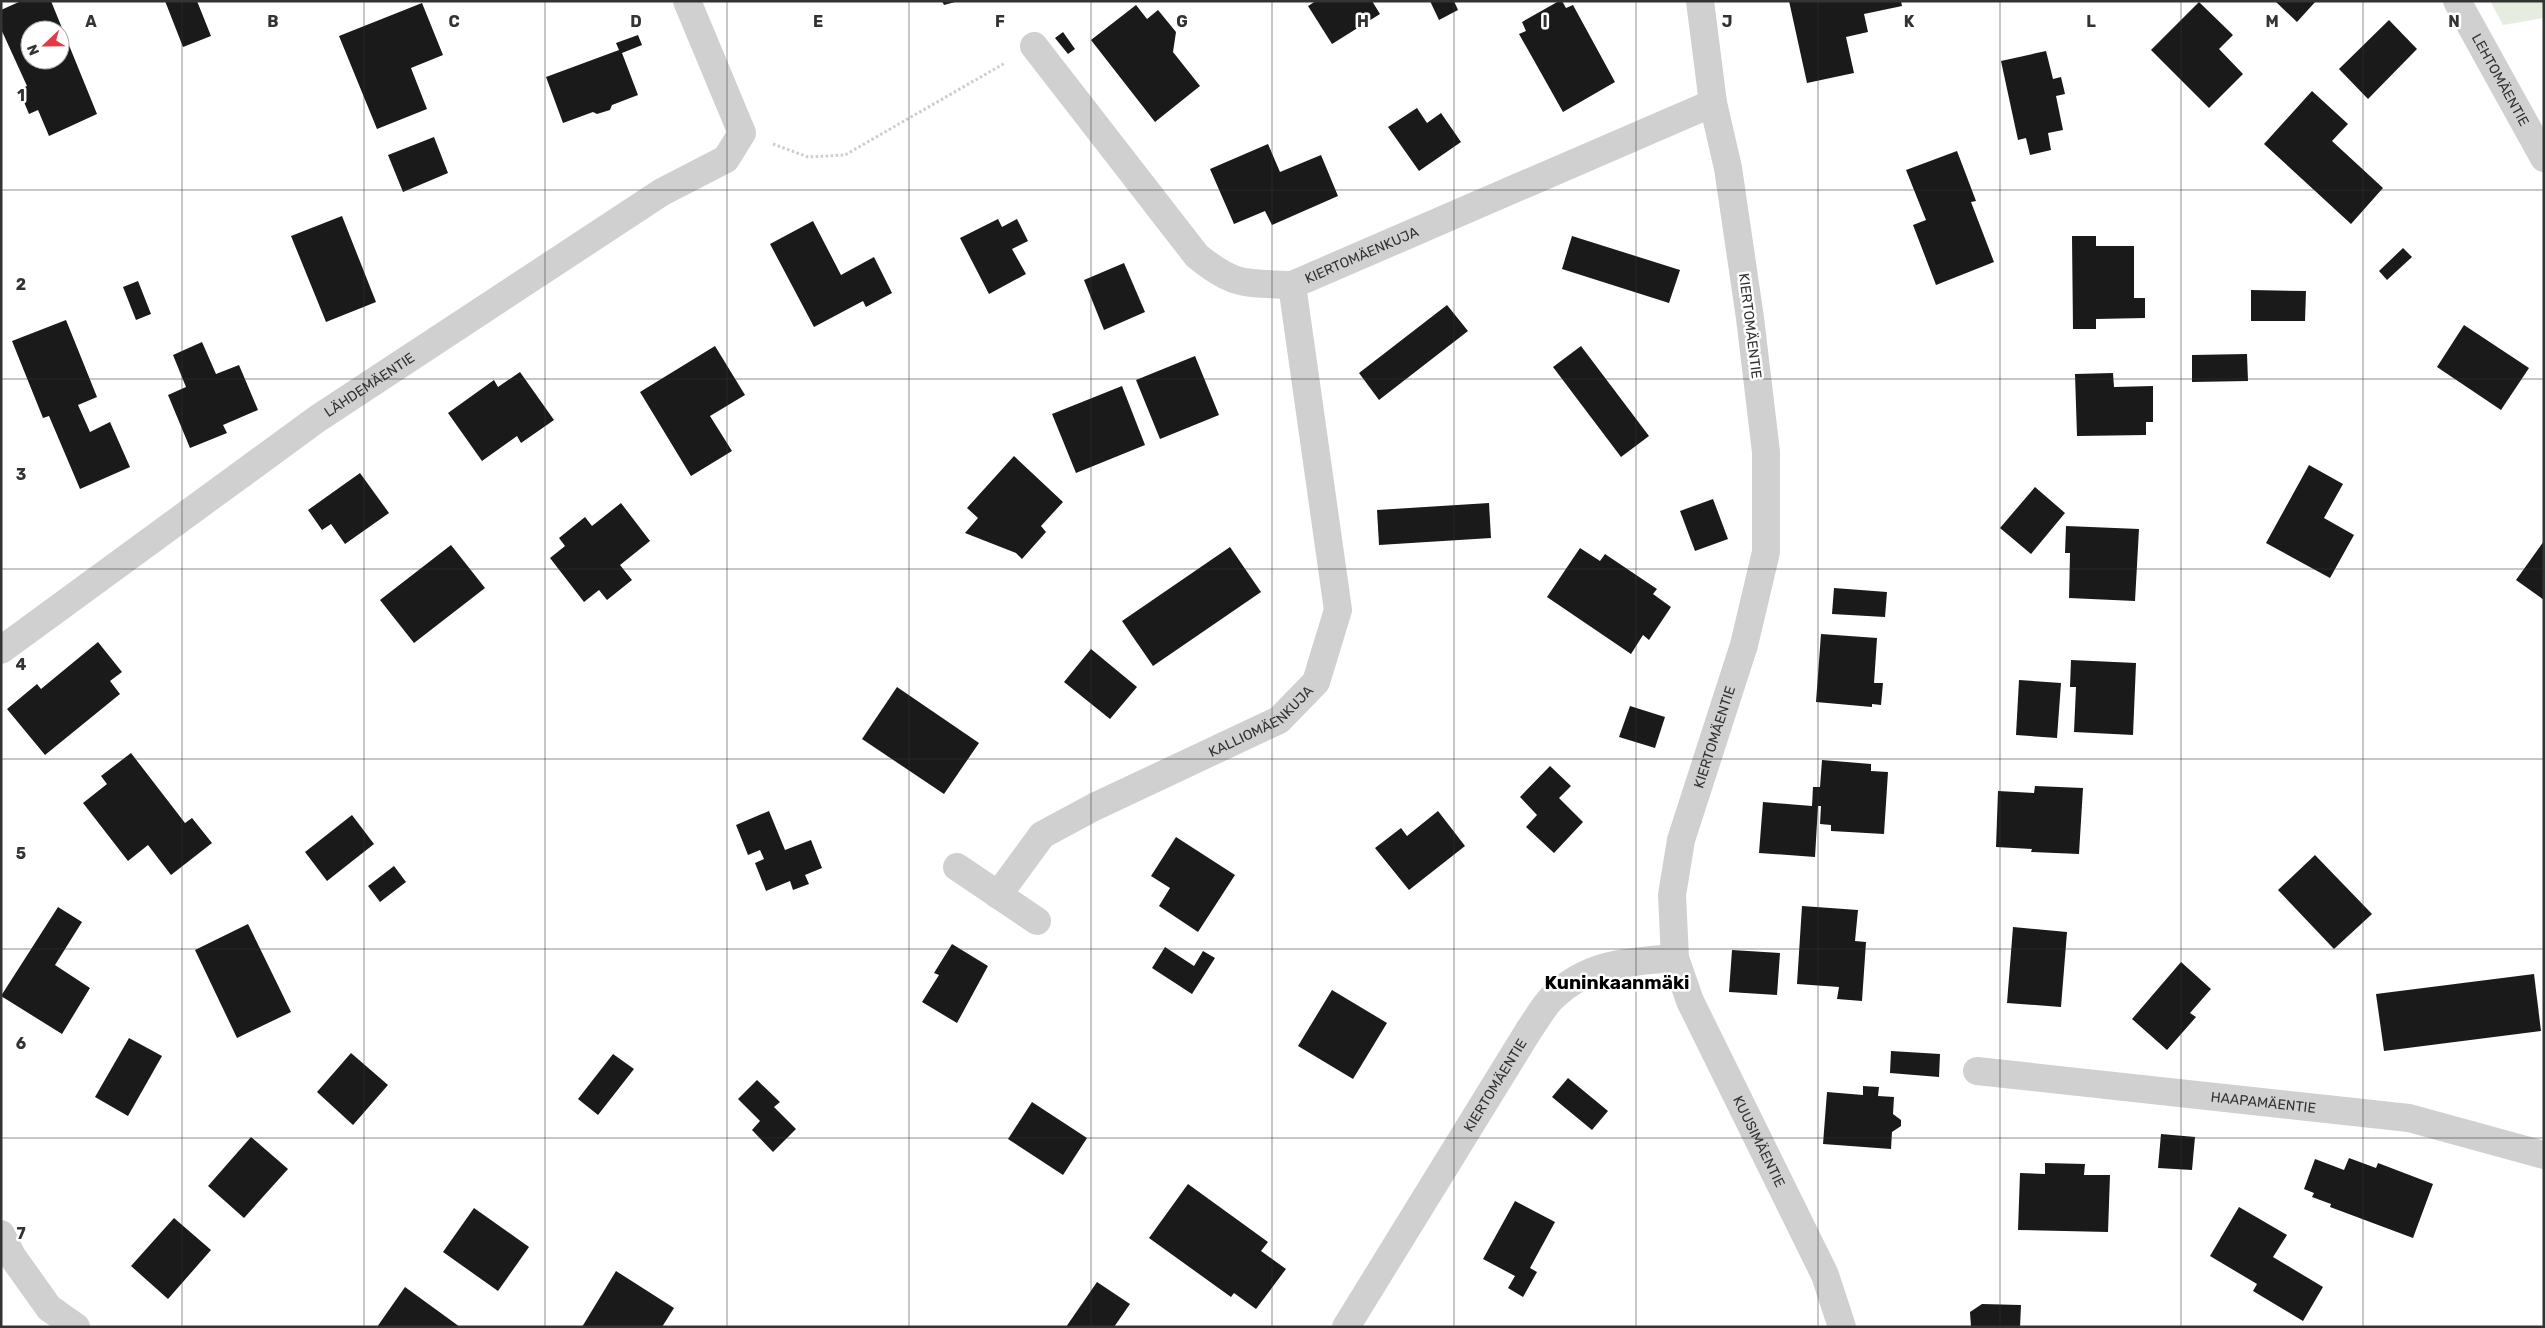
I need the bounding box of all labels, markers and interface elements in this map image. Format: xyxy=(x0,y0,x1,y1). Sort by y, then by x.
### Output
text: A xyxy=(85,12,97,31)
text: B xyxy=(267,12,279,31)
text: C xyxy=(448,12,460,31)
text: D xyxy=(630,12,642,31)
text: E xyxy=(813,12,823,31)
text: F xyxy=(995,12,1005,31)
text: G xyxy=(1176,12,1188,31)
text: H xyxy=(1357,12,1369,31)
text: I xyxy=(1542,12,1548,31)
text: J xyxy=(1722,12,1732,31)
text: K xyxy=(1904,12,1915,31)
text: L xyxy=(2086,12,2096,31)
text: M xyxy=(2265,12,2279,31)
text: N xyxy=(2448,12,2460,31)
north arrow xyxy=(20,20,70,70)
street label: LEHTOMÄENTIE xyxy=(2468,31,2533,129)
text: N xyxy=(24,42,43,58)
text: 1 xyxy=(17,86,25,105)
street label: KIERTOMÄENKUJA xyxy=(1302,223,1422,287)
street label: KIERTOMÄENTIE xyxy=(1735,272,1765,380)
text: 2 xyxy=(16,275,26,294)
street label: LÄHDEMÄENTIE xyxy=(321,349,418,420)
text: 3 xyxy=(16,465,26,484)
text: 4 xyxy=(16,655,27,674)
street label: KALLIOMÄENKUJA xyxy=(1206,681,1317,760)
street label: KIERTOMÄENTIE xyxy=(1690,684,1739,790)
text: 5 xyxy=(16,844,26,863)
district label: Kuninkaanmäki xyxy=(1545,971,1689,994)
text: 6 xyxy=(16,1034,26,1053)
street label: KIERTOMÄENTIE xyxy=(1460,1035,1530,1135)
street label: HAAPAMÄENTIE xyxy=(2210,1088,2317,1116)
street label: KUUSIMÄENTIE xyxy=(1729,1093,1789,1190)
text: 7 xyxy=(16,1224,26,1243)

